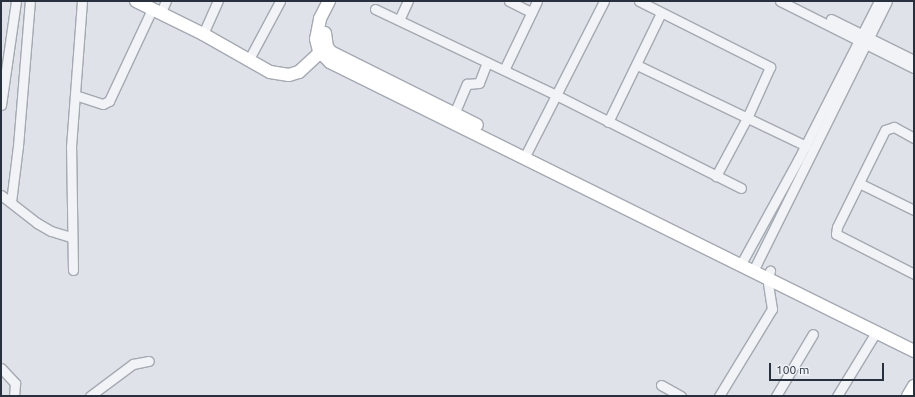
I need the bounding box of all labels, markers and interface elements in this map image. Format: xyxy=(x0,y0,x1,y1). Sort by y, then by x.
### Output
scale bar xyxy=(771,355,886,381)
text: 100 m xyxy=(776,363,809,376)

